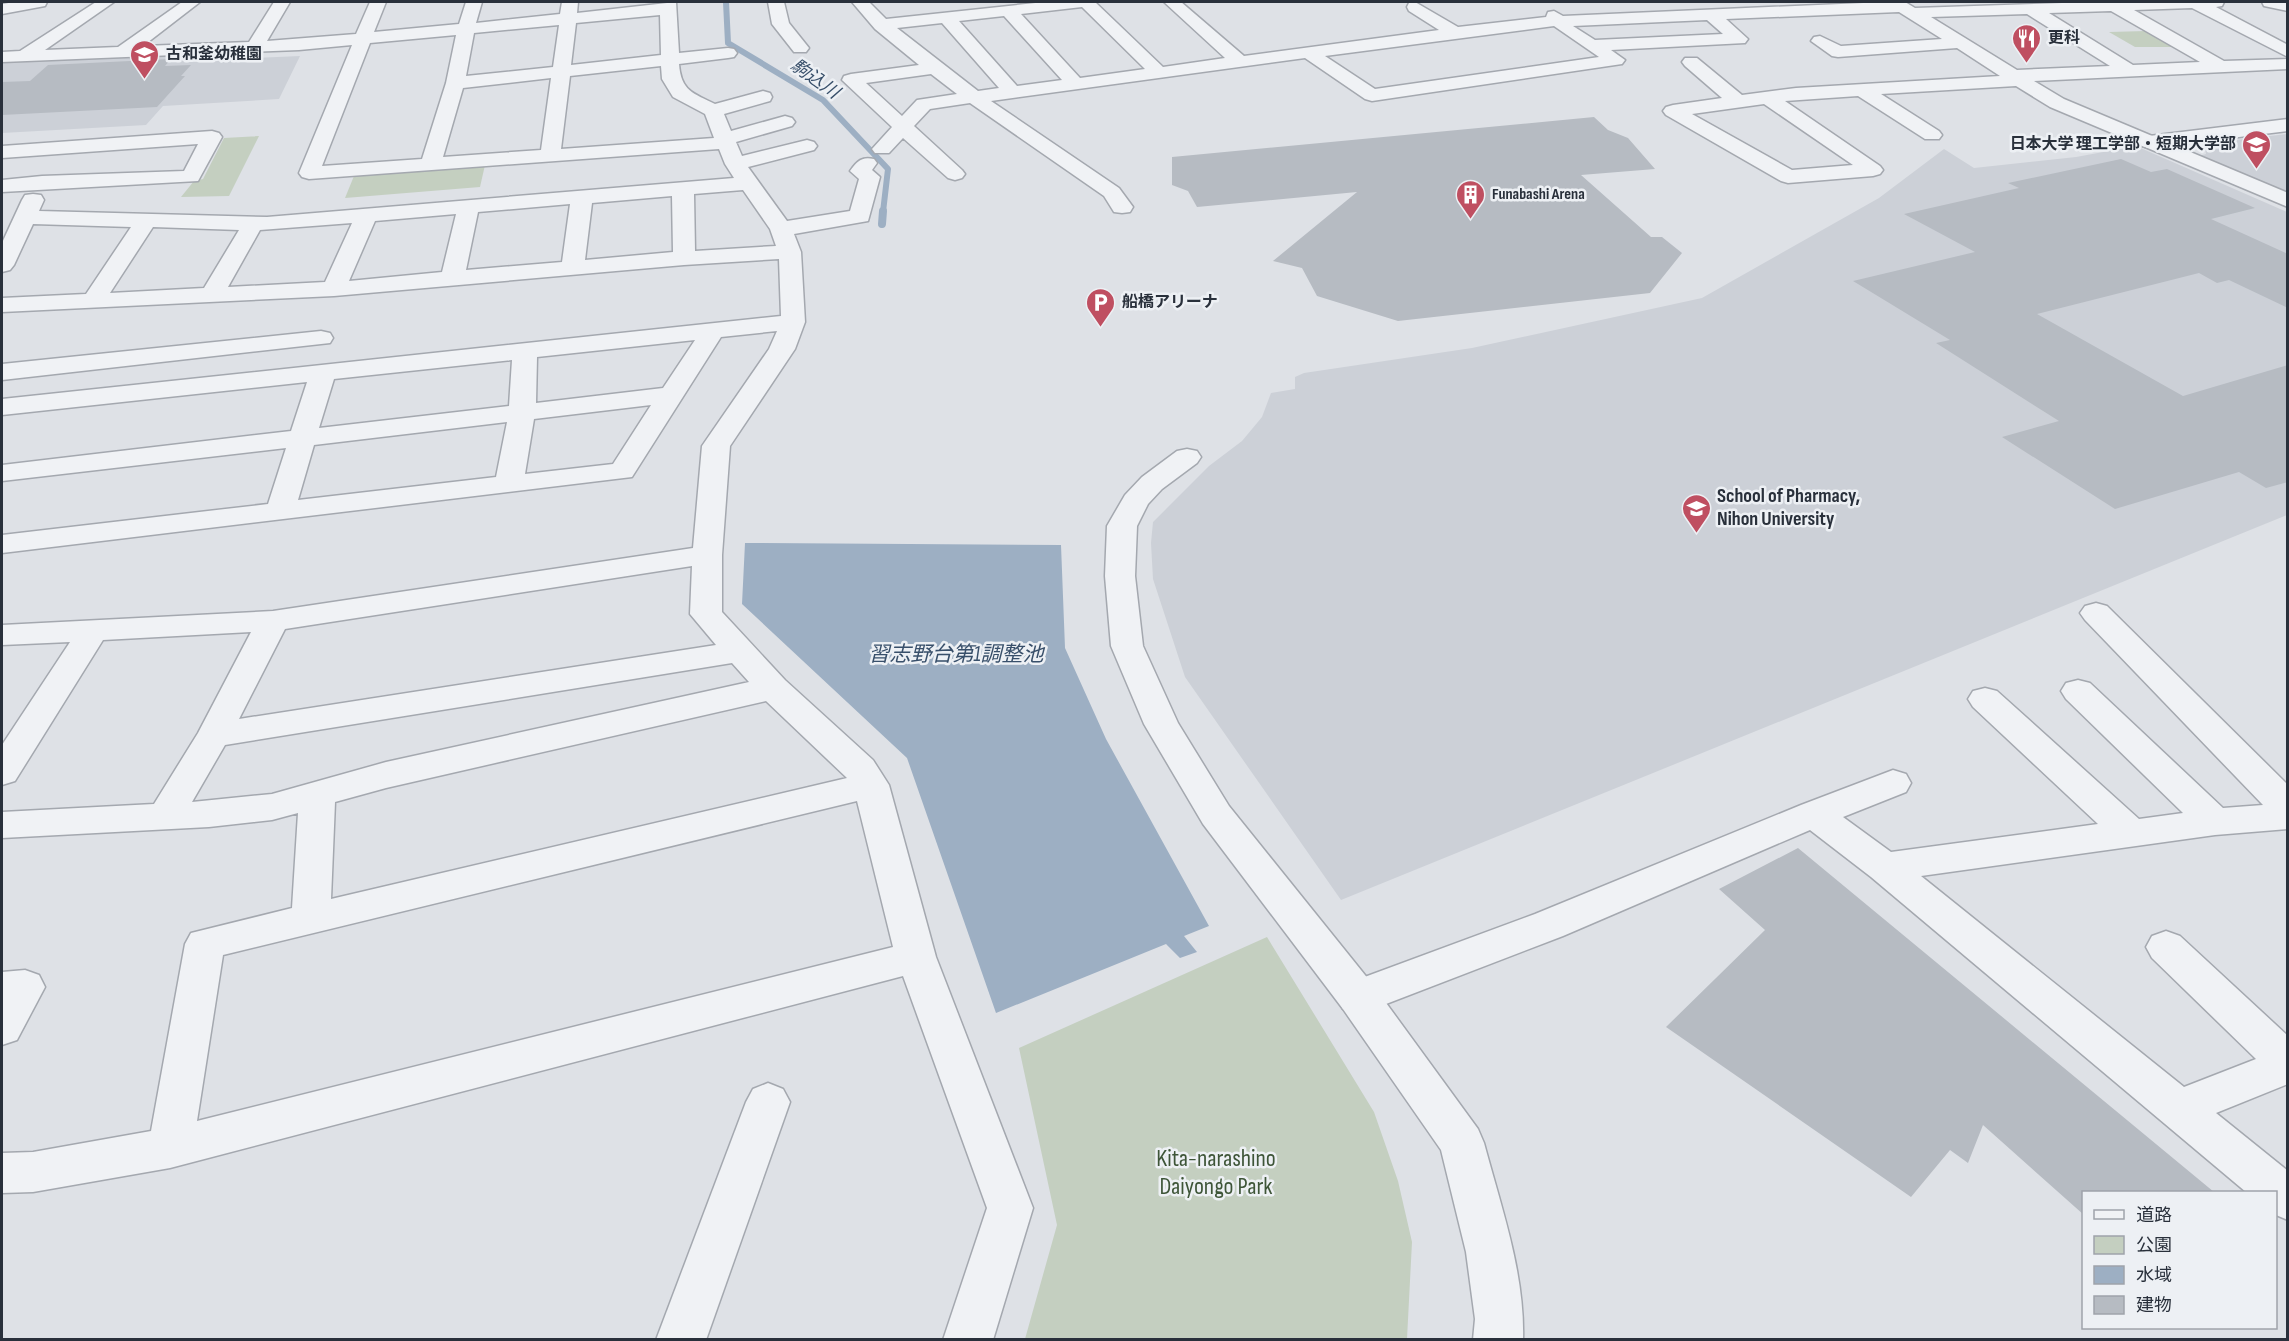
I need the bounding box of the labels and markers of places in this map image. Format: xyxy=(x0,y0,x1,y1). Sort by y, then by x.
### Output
restaurant icon: 更科 xyxy=(2011,22,2043,64)
place label: 更科 xyxy=(2048,29,2080,48)
school or university icon: 古和釜幼稚園 xyxy=(129,38,161,80)
place label: 古和釜幼稚園 xyxy=(166,45,262,64)
school or university icon: 日本大学 理工学部・短期大学部 xyxy=(2241,128,2273,170)
place label: 日本大学 理工学部・短期大学部 xyxy=(2010,135,2236,154)
building icon: Funabashi Arena xyxy=(1455,178,1487,220)
place label: Funabashi Arena xyxy=(1492,185,1585,204)
parking icon: 船橋アリーナ xyxy=(1085,286,1117,328)
place label: 船橋アリーナ xyxy=(1122,293,1218,312)
place label: School of Pharmacy, Nihon University xyxy=(1717,484,1861,531)
school or university icon: School of Pharmacy, Nihon University xyxy=(1680,492,1712,534)

